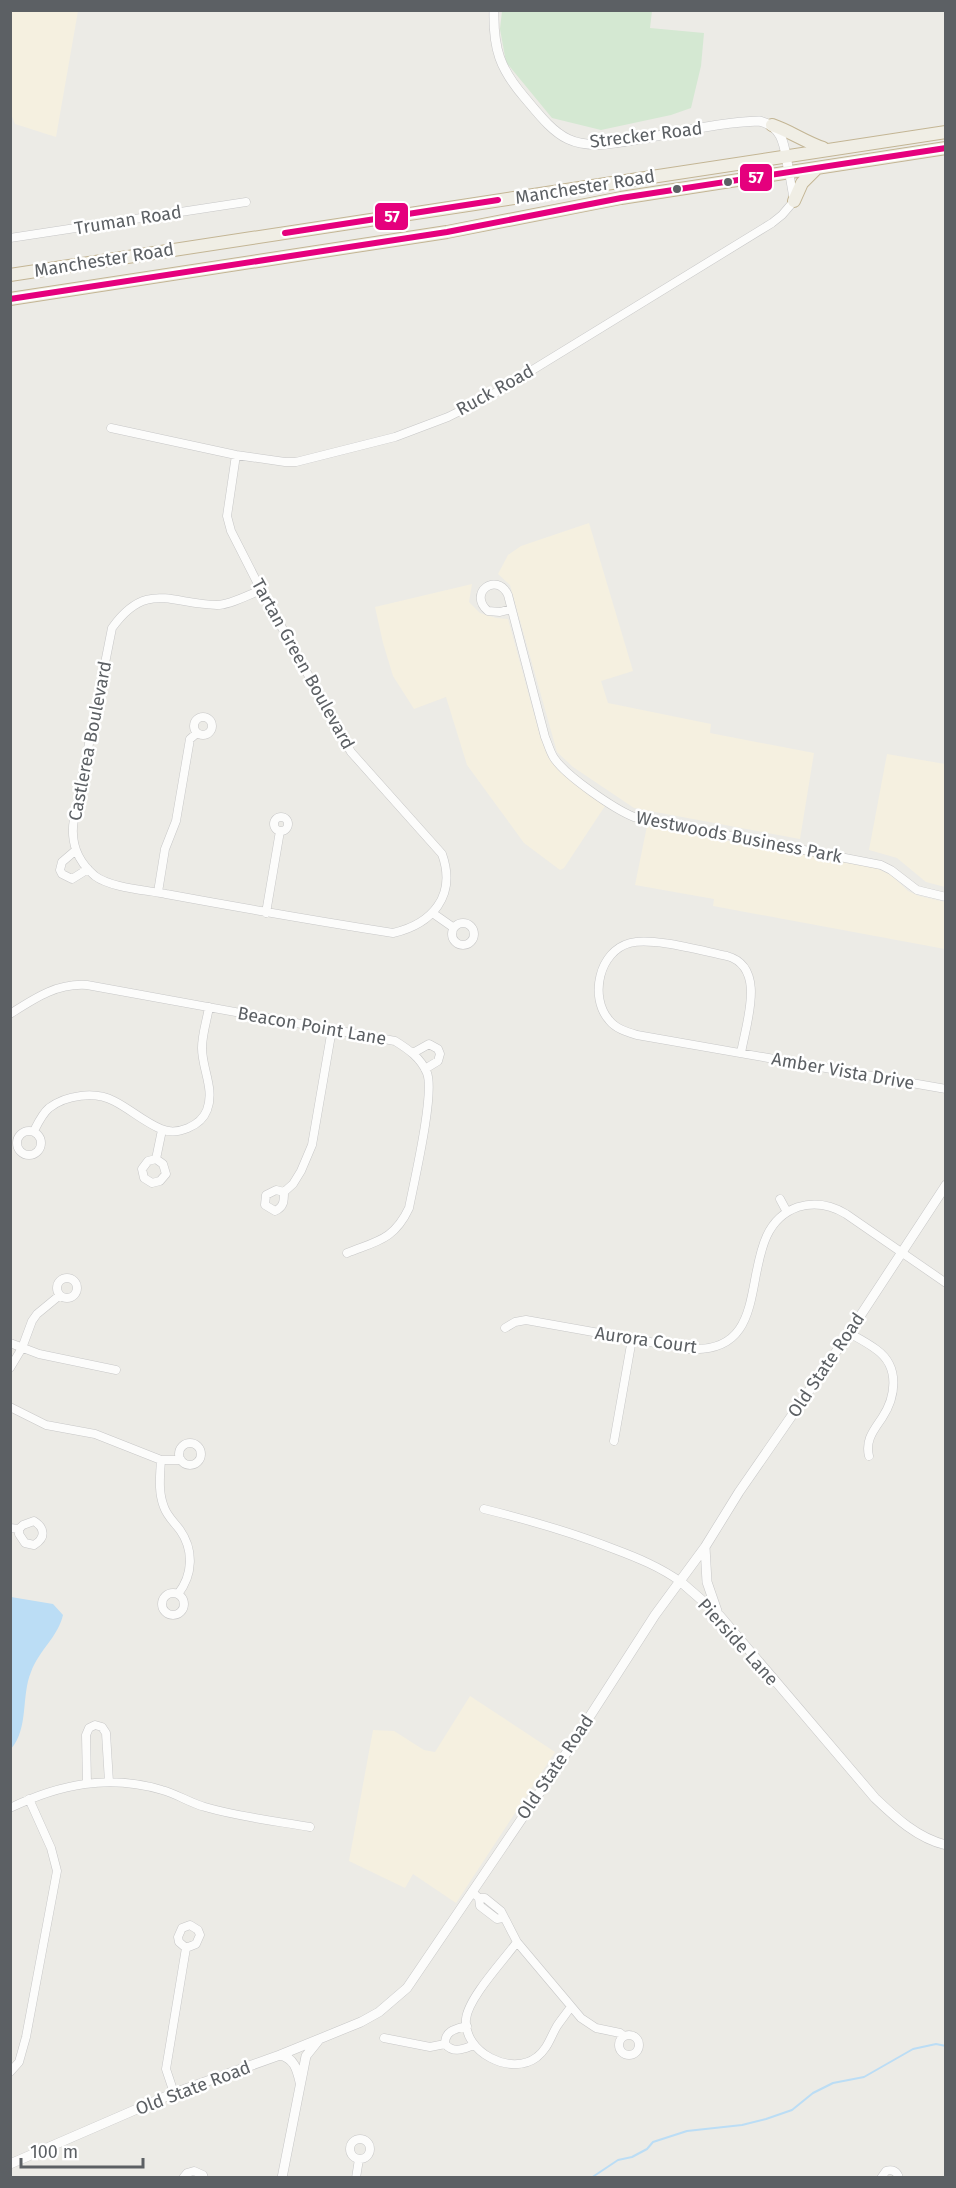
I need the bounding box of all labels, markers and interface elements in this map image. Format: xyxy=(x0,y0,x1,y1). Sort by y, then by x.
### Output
street label: Strecker Road xyxy=(588,117,704,153)
line badge: 57 xyxy=(739,163,773,192)
street label: Manchester Road xyxy=(514,165,656,209)
text: 57 xyxy=(748,168,764,187)
unlabelled marker xyxy=(722,176,734,188)
unlabelled marker xyxy=(671,183,683,195)
street label: Truman Road xyxy=(73,201,183,239)
line badge: 57 xyxy=(374,202,409,231)
text: 57 xyxy=(384,207,400,226)
street label: Manchester Road xyxy=(33,238,175,282)
street label: Ruck Road xyxy=(452,360,538,420)
street label: Tartan Green Boulevard xyxy=(247,575,359,753)
street label: Castlerea Boulevard xyxy=(64,659,116,823)
street label: Westwoods Business Park xyxy=(634,806,845,868)
street label: Beacon Point Lane xyxy=(236,1002,388,1050)
street label: Amber Vista Drive xyxy=(770,1048,916,1094)
street label: Old State Road xyxy=(783,1308,869,1422)
street label: Aurora Court xyxy=(594,1322,699,1358)
street label: Pierside Lane xyxy=(693,1594,783,1690)
street label: Old State Road xyxy=(512,1710,598,1824)
street label: Old State Road xyxy=(132,2056,254,2120)
scale bar xyxy=(21,2131,142,2169)
text: 100 m xyxy=(30,2141,78,2163)

